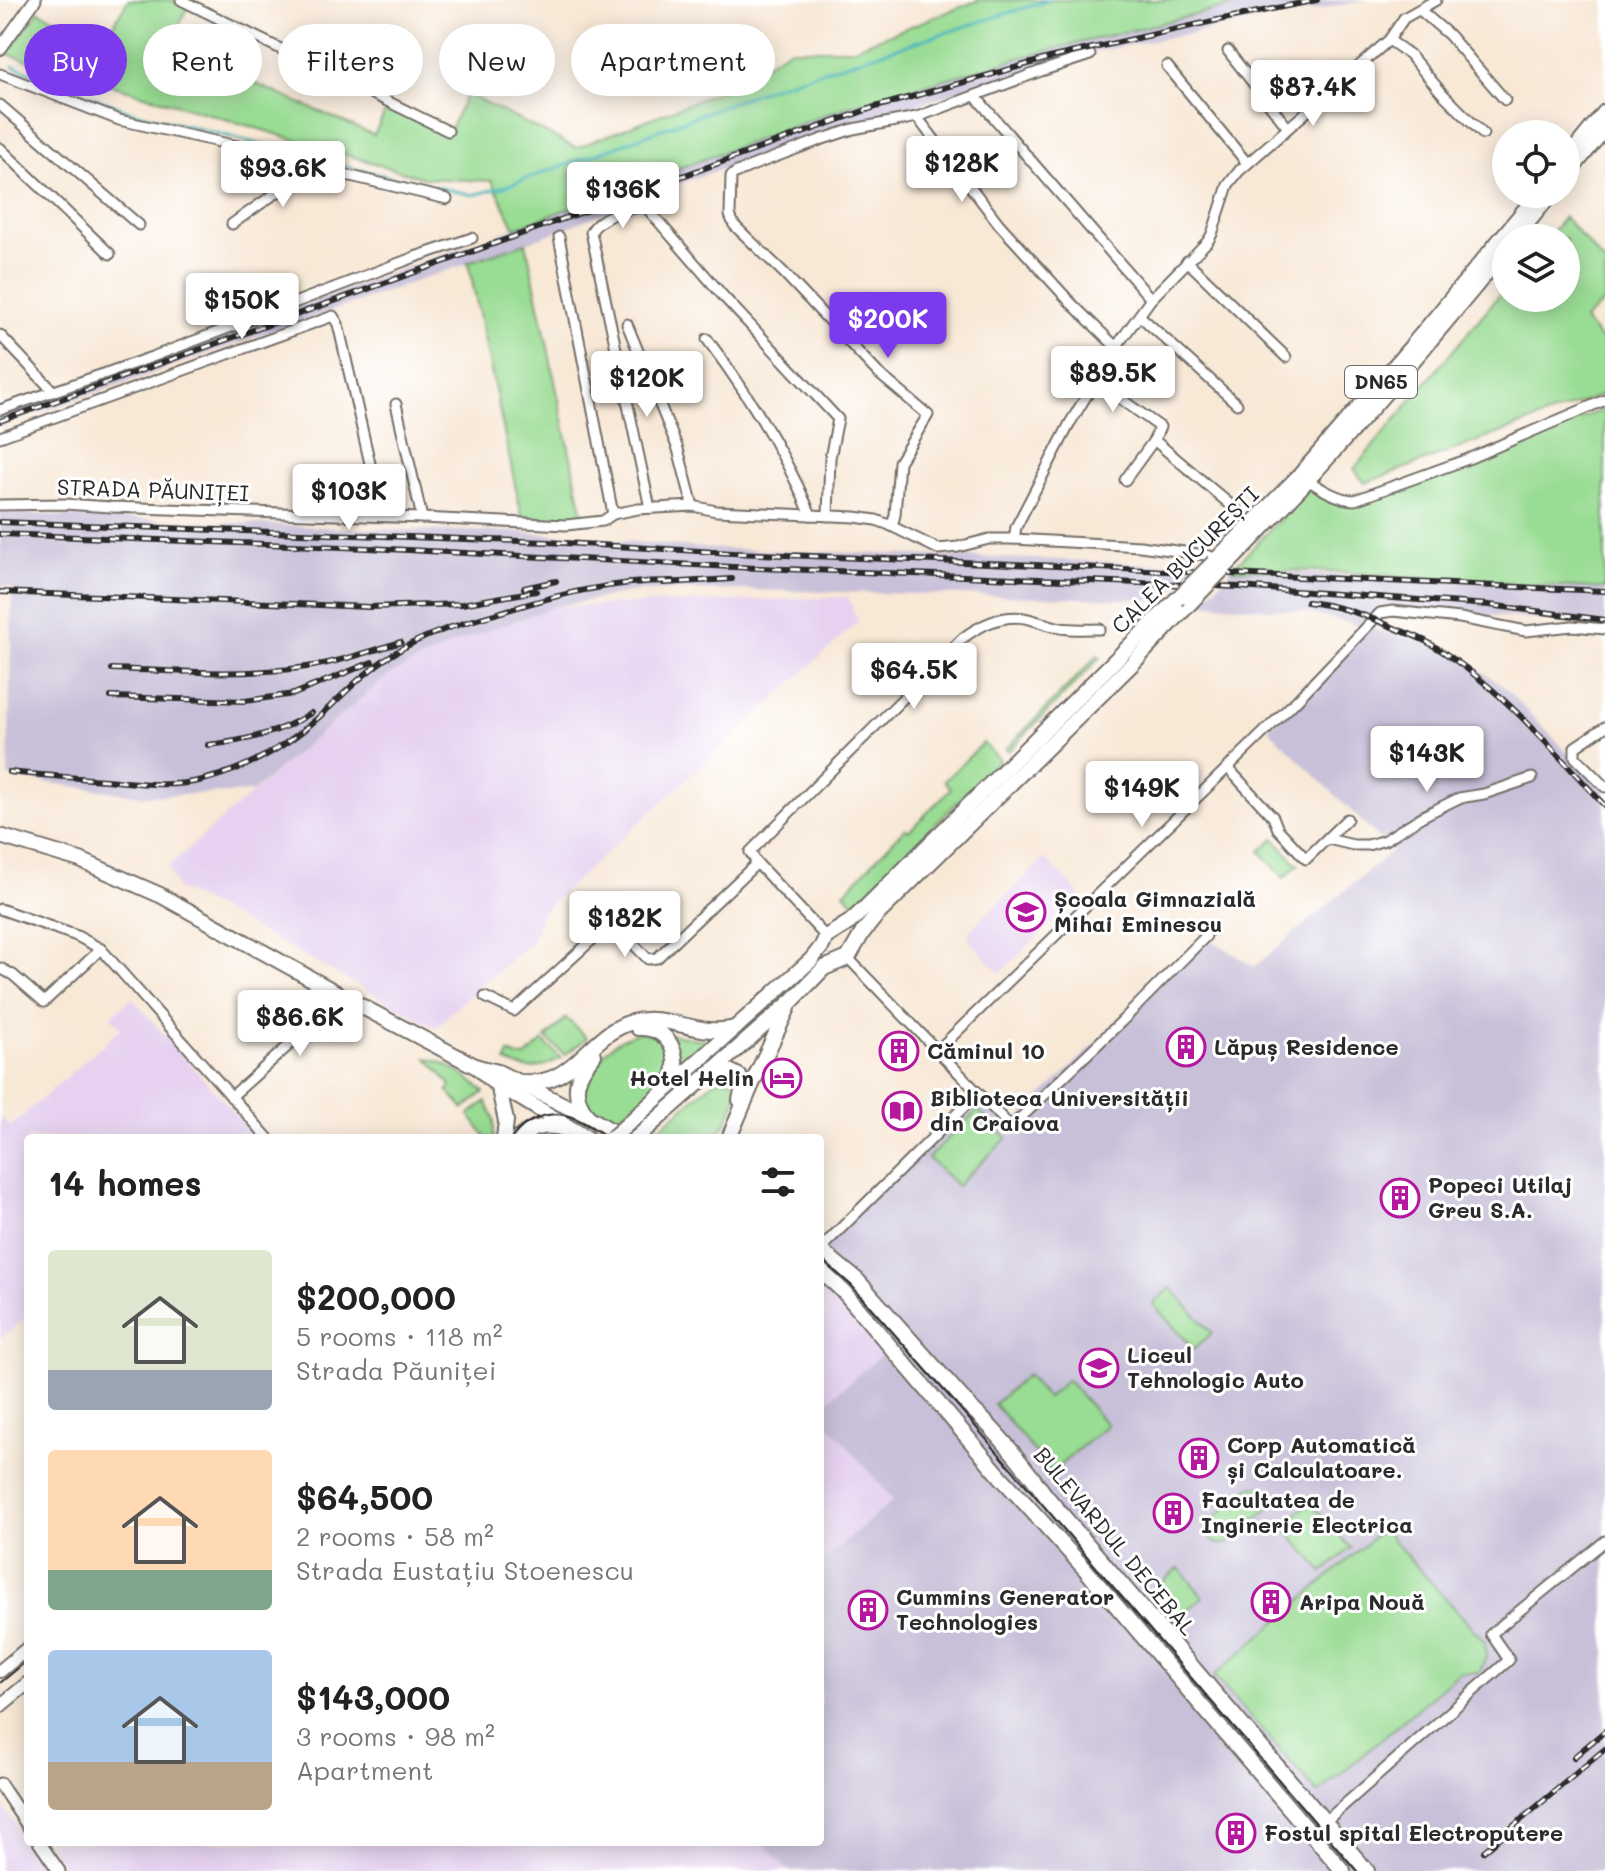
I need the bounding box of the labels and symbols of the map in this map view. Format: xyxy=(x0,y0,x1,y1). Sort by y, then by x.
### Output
pin: $87.4K xyxy=(1248,60,1378,128)
pin: $128K xyxy=(906,136,1018,204)
pin: $93.6K xyxy=(218,141,348,209)
pin: $136K xyxy=(567,162,679,230)
pin: $150K xyxy=(186,273,298,341)
pin: $200K xyxy=(832,292,944,360)
pin: $89.5K xyxy=(1048,346,1178,414)
pin: $120K xyxy=(591,351,703,419)
road number: DN65 xyxy=(1345,366,1417,398)
pin: $103K xyxy=(293,464,405,532)
street label: STRADA PĂUNIȚEI xyxy=(57,472,249,507)
street label: CALEA BUCUREȘTI xyxy=(1105,480,1265,640)
pin: $64.5K xyxy=(849,643,979,711)
pin: $143K xyxy=(1371,726,1483,794)
pin: $149K xyxy=(1086,761,1198,829)
place label: Școala Gimnazială Mihai Eminescu xyxy=(1054,884,1256,938)
pin: $182K xyxy=(569,891,681,959)
school or university icon: Școala Gimnazială Mihai Eminescu xyxy=(1005,891,1047,933)
pin: $86.6K xyxy=(235,990,365,1058)
building icon: Lăpuș Residence xyxy=(1165,1026,1207,1068)
building icon: Căminul 10 xyxy=(878,1030,920,1072)
place label: Lăpuș Residence xyxy=(1214,1032,1399,1062)
place label: Căminul 10 xyxy=(927,1036,1045,1065)
hotel icon: Hotel Helin xyxy=(761,1057,803,1099)
place label: Hotel Helin xyxy=(629,1063,754,1092)
place label: Biblioteca Universității din Craiova xyxy=(930,1083,1189,1137)
library icon: Biblioteca Universității din Craiova xyxy=(881,1090,923,1132)
place label: Popeci Utilaj Greu S.A. xyxy=(1428,1170,1572,1224)
building icon: Popeci Utilaj Greu S.A. xyxy=(1379,1177,1421,1219)
place label: Liceul Tehnologic Auto xyxy=(1127,1340,1304,1394)
school or university icon: Liceul Tehnologic Auto xyxy=(1078,1347,1120,1389)
place label: Corp Automatică și Calculatoare. xyxy=(1227,1430,1416,1485)
building icon: Corp Automatică și Calculatoare. xyxy=(1178,1437,1220,1479)
street label: BULEVARDUL DECEBAL xyxy=(1028,1440,1203,1641)
place label: Facultatea de Inginerie Electrica xyxy=(1201,1485,1413,1539)
building icon: Facultatea de Inginerie Electrica xyxy=(1152,1492,1194,1534)
building icon: Aripa Nouă xyxy=(1250,1581,1292,1623)
place label: Cummins Generator Technologies xyxy=(896,1582,1114,1636)
place label: Aripa Nouă xyxy=(1299,1587,1425,1616)
building icon: Cummins Generator Technologies xyxy=(847,1589,889,1631)
building icon: Fostul spital Electroputere xyxy=(1215,1812,1257,1854)
place label: Fostul spital Electroputere xyxy=(1264,1818,1563,1847)

